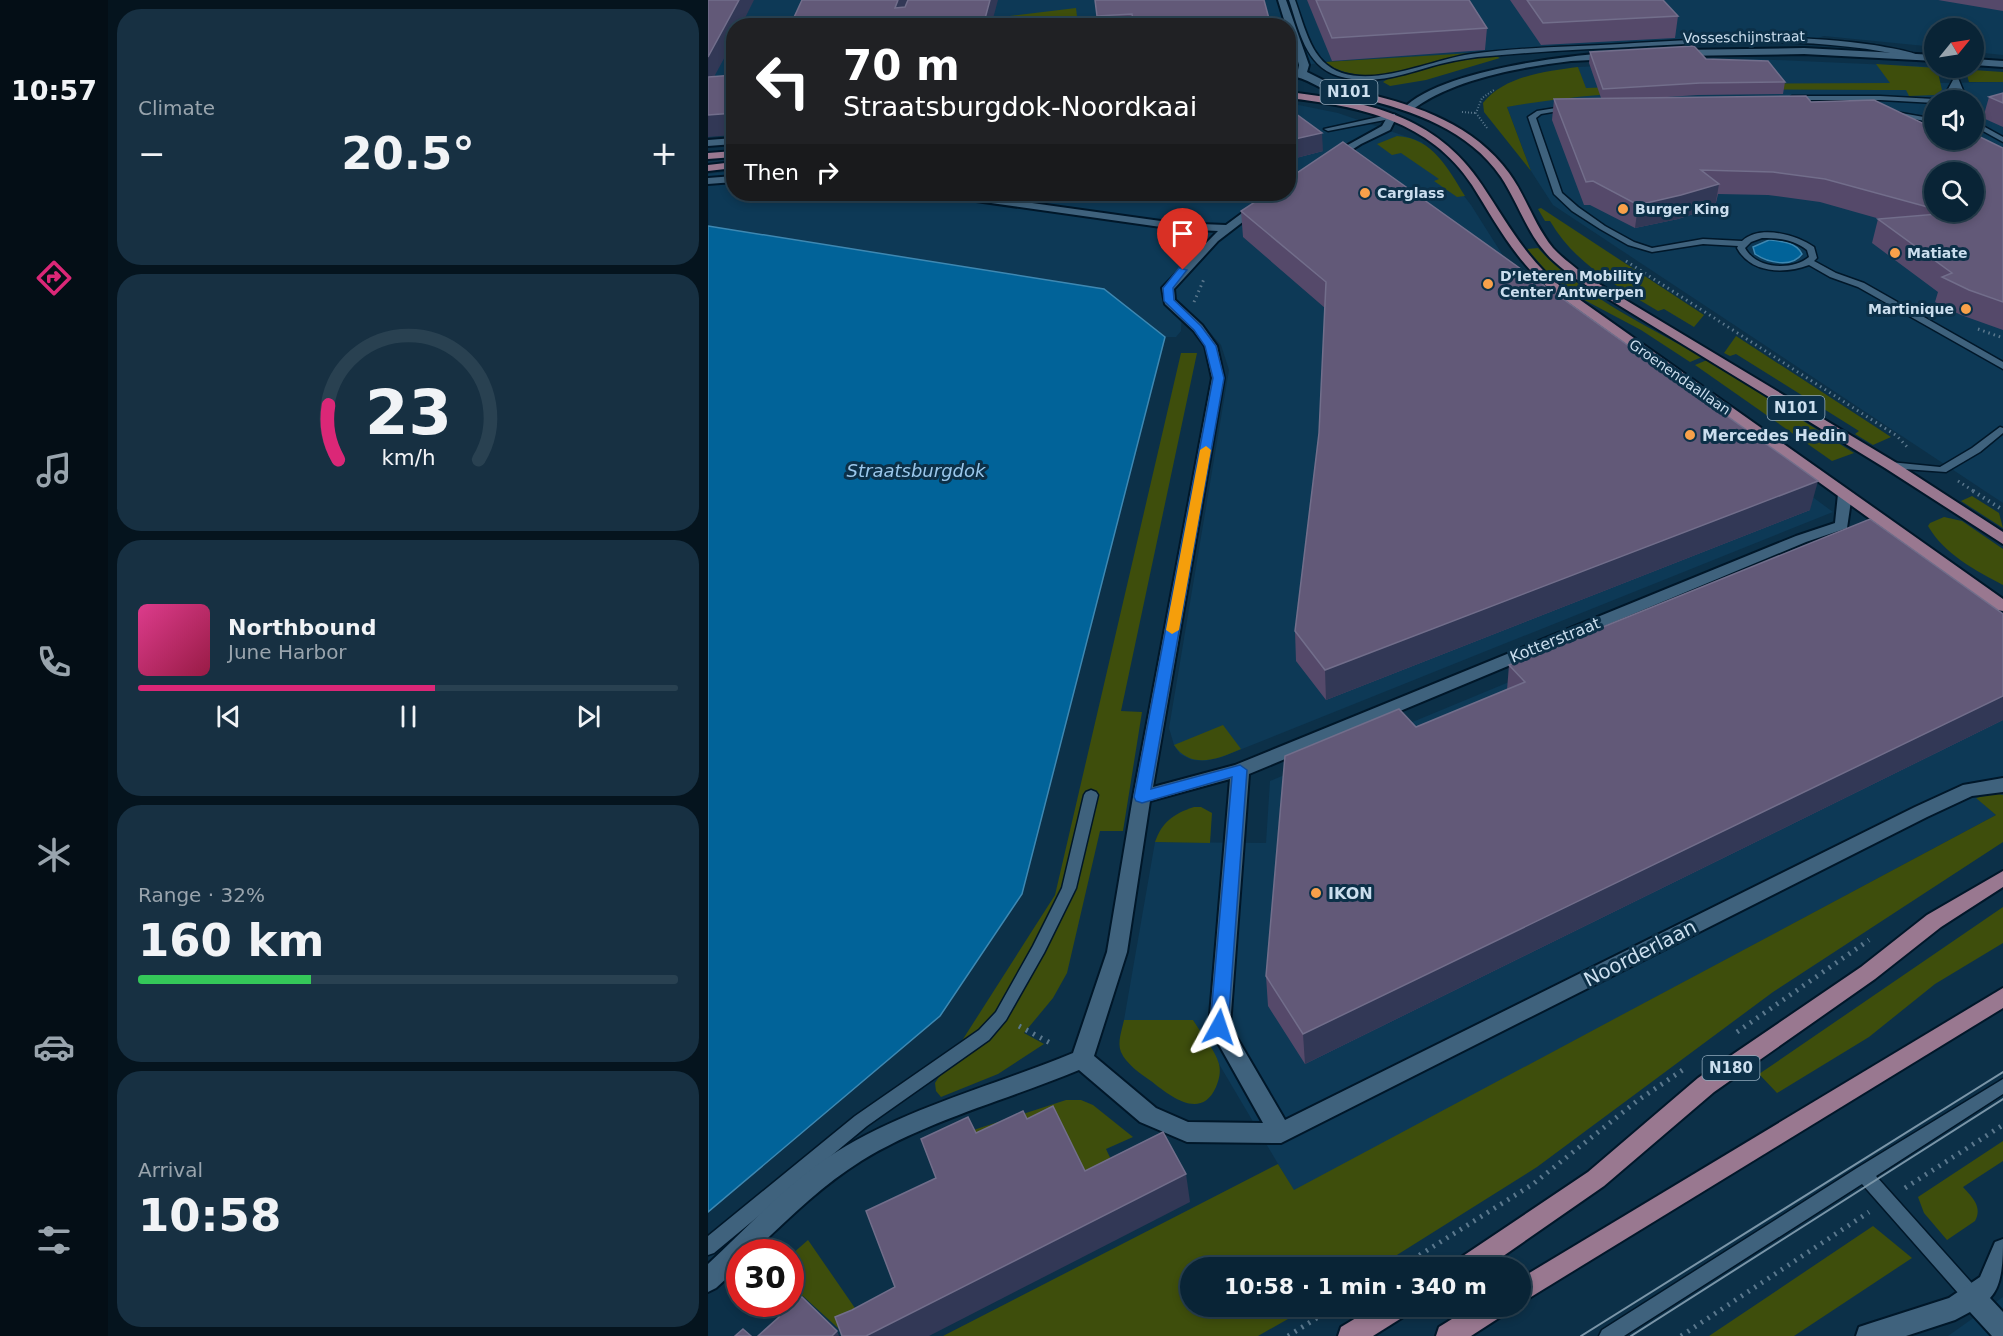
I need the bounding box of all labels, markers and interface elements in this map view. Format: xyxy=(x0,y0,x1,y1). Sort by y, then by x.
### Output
north arrow xyxy=(1924,18,1984,78)
map controls xyxy=(1924,18,1984,222)
street label: Vosseschijnstraat xyxy=(1683,28,1806,46)
text: 70 m xyxy=(843,41,960,90)
icon: left xyxy=(744,42,822,120)
text: 10:57 xyxy=(11,75,97,106)
road number: N101 xyxy=(1320,80,1378,104)
button: sound xyxy=(1924,90,1984,150)
text: Straatsburgdok-Noordkaai xyxy=(843,91,1197,122)
text: Climate xyxy=(138,96,215,120)
text: 20.5° xyxy=(341,127,475,180)
text: − xyxy=(138,134,166,173)
text: + xyxy=(650,134,678,173)
icon: right xyxy=(811,156,844,189)
text: Then xyxy=(744,160,799,185)
button: search xyxy=(1924,162,1984,222)
place label: Carglass xyxy=(1377,185,1445,201)
marker: Carglass xyxy=(1358,186,1372,200)
place label: Burger King xyxy=(1635,201,1729,217)
marker: Burger King xyxy=(1616,202,1630,216)
pin xyxy=(1157,208,1208,270)
icon: arrive xyxy=(1166,217,1199,250)
place label: Matiate xyxy=(1907,245,1968,261)
marker: Matiate xyxy=(1888,246,1902,260)
icon: directions xyxy=(33,257,75,299)
place label: D’Ieteren Mobility Center Antwerpen xyxy=(1500,268,1644,300)
marker: D’Ieteren Mobility Center Antwerpen xyxy=(1481,277,1495,291)
place label: Martinique xyxy=(1868,301,1954,317)
marker: Martinique xyxy=(1959,302,1973,316)
street label: Groenendaallaan xyxy=(1626,336,1734,418)
text: 23 xyxy=(365,376,451,449)
road number: N101 xyxy=(1768,396,1824,420)
place label: Mercedes Hedin xyxy=(1702,426,1847,445)
marker: Mercedes Hedin xyxy=(1683,428,1697,442)
text: km/h xyxy=(381,445,435,470)
icon: music xyxy=(33,449,75,491)
water label: Straatsburgdok xyxy=(847,460,987,481)
street label: Kotterstraat xyxy=(1507,613,1603,667)
text: Northbound xyxy=(228,615,377,640)
text: June Harbor xyxy=(228,640,347,664)
icon: phone xyxy=(33,641,75,683)
icon: previous xyxy=(212,700,245,733)
icon: pause xyxy=(392,700,425,733)
icon: next xyxy=(572,700,605,733)
icon: climate xyxy=(33,834,75,876)
text: Range · 32% xyxy=(138,883,265,907)
place label: IKON xyxy=(1328,884,1373,903)
marker: IKON xyxy=(1309,886,1323,900)
text: 160 km xyxy=(138,914,324,967)
street label: Noorderlaan xyxy=(1580,914,1700,992)
position arrow xyxy=(1187,995,1251,1059)
icon: car xyxy=(33,1026,75,1068)
road number: N180 xyxy=(1702,1056,1760,1080)
text: Arrival xyxy=(138,1158,203,1182)
text: 10:58 xyxy=(138,1189,281,1242)
icon: filters xyxy=(33,1219,75,1261)
speed limit sign: 30 xyxy=(726,1239,804,1317)
text: 10:58 · 1 min · 340 m xyxy=(1224,1274,1487,1299)

